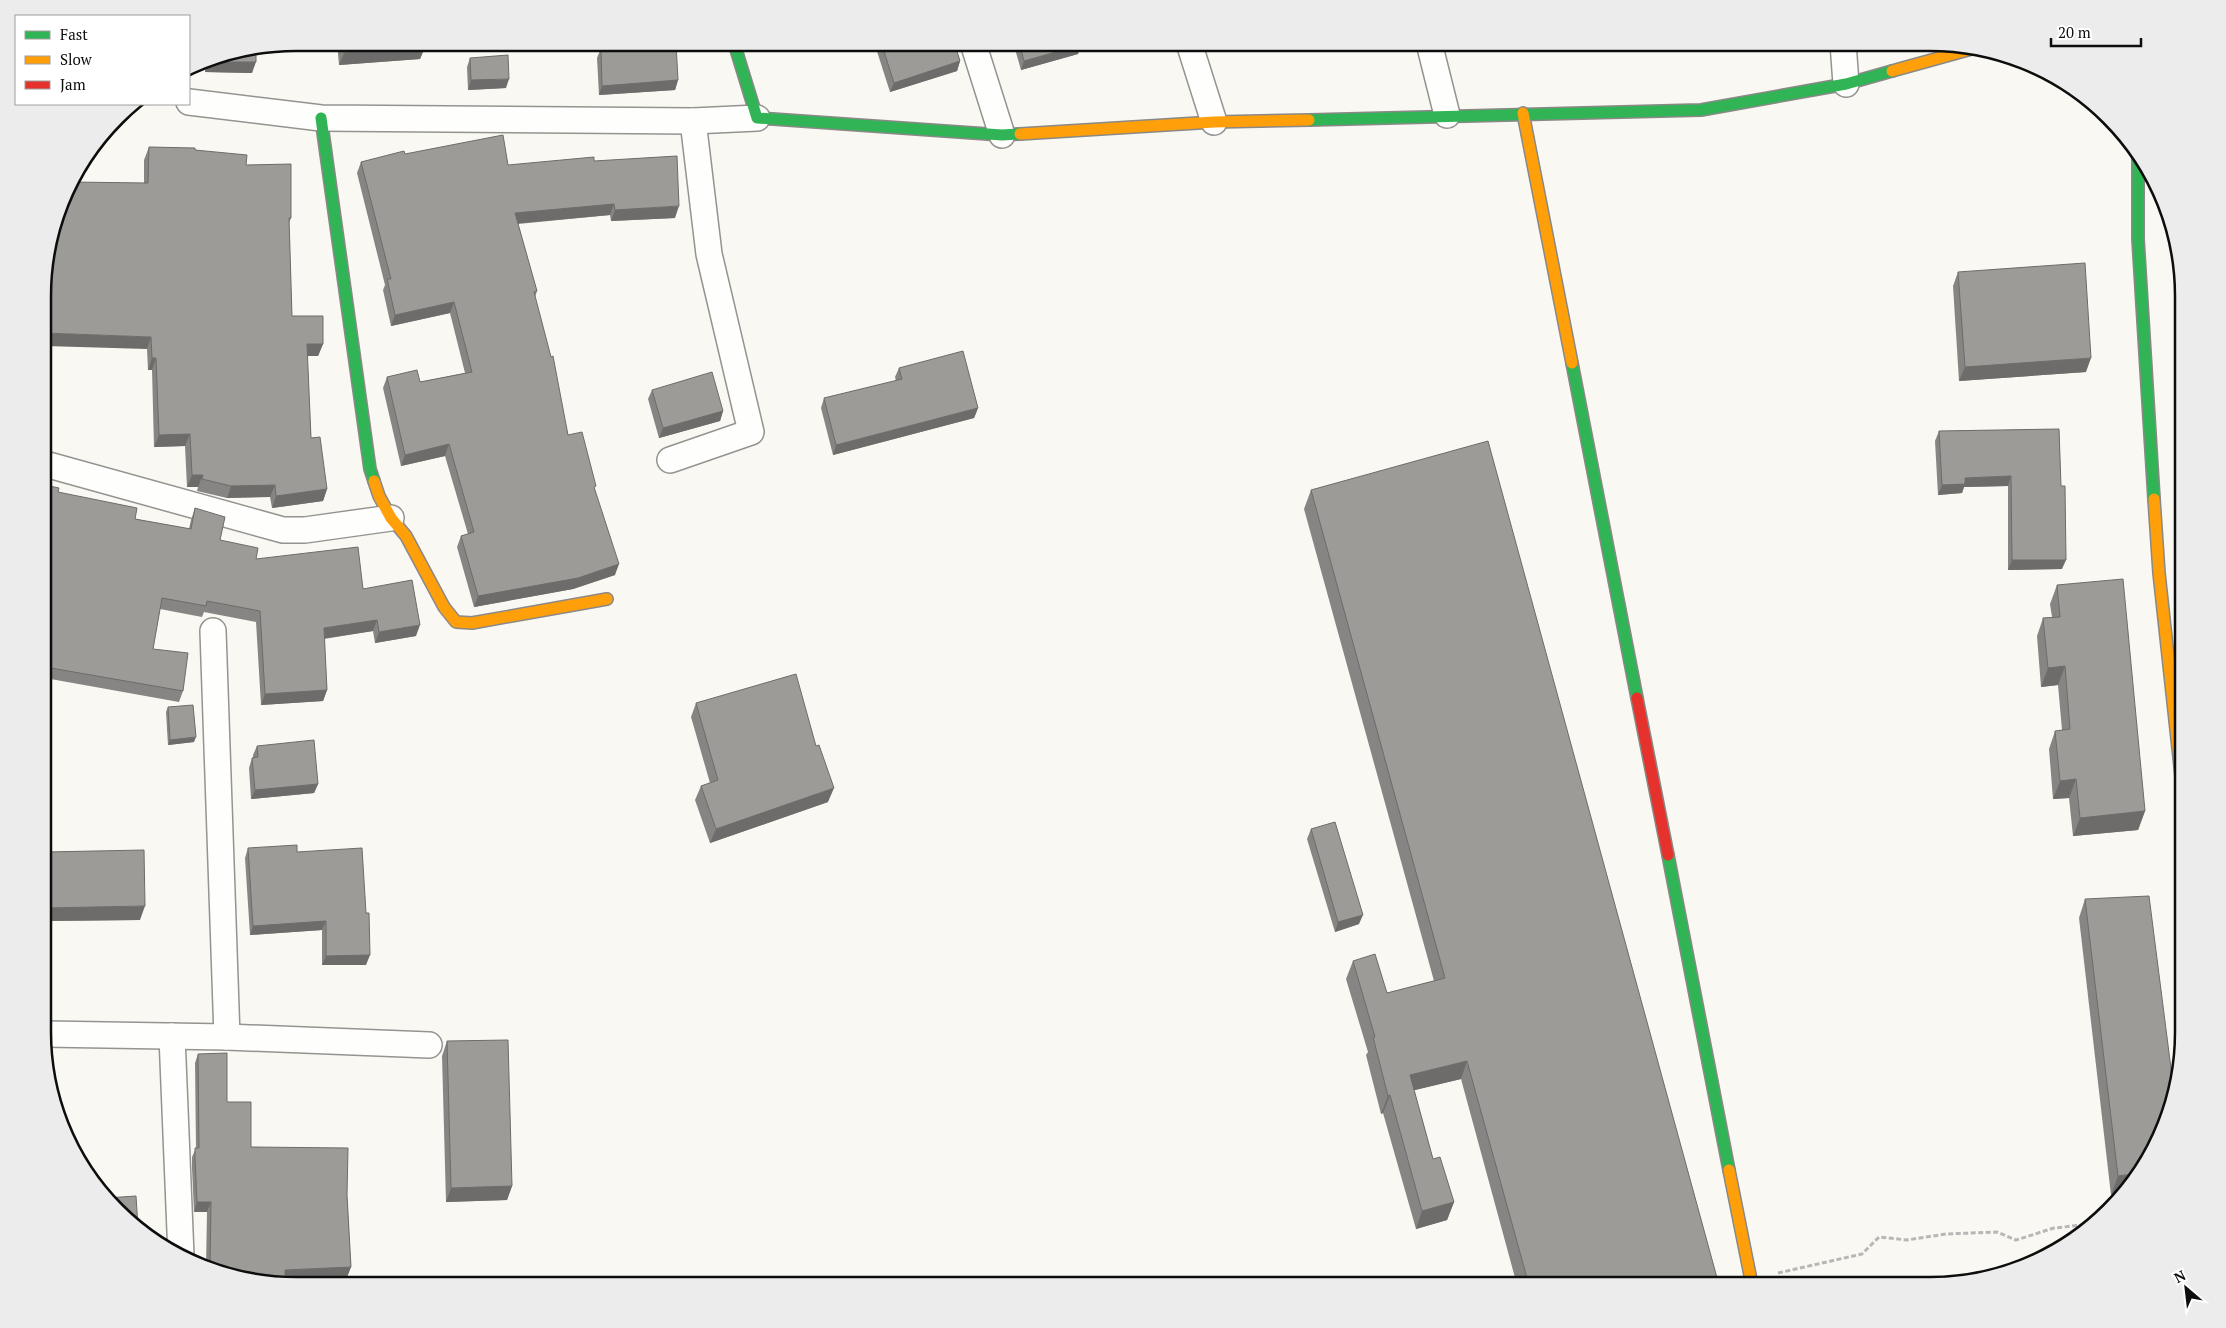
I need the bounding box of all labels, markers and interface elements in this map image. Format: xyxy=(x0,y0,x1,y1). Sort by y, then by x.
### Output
legend xyxy=(15,15,190,105)
scale bar xyxy=(2051,15,2141,47)
text: 20 m xyxy=(2058,22,2091,42)
text: Fast xyxy=(60,24,88,44)
text: Slow xyxy=(60,49,93,69)
text: Jam xyxy=(60,74,86,94)
north arrow xyxy=(2161,1263,2211,1313)
text: N xyxy=(2171,1265,2189,1287)

